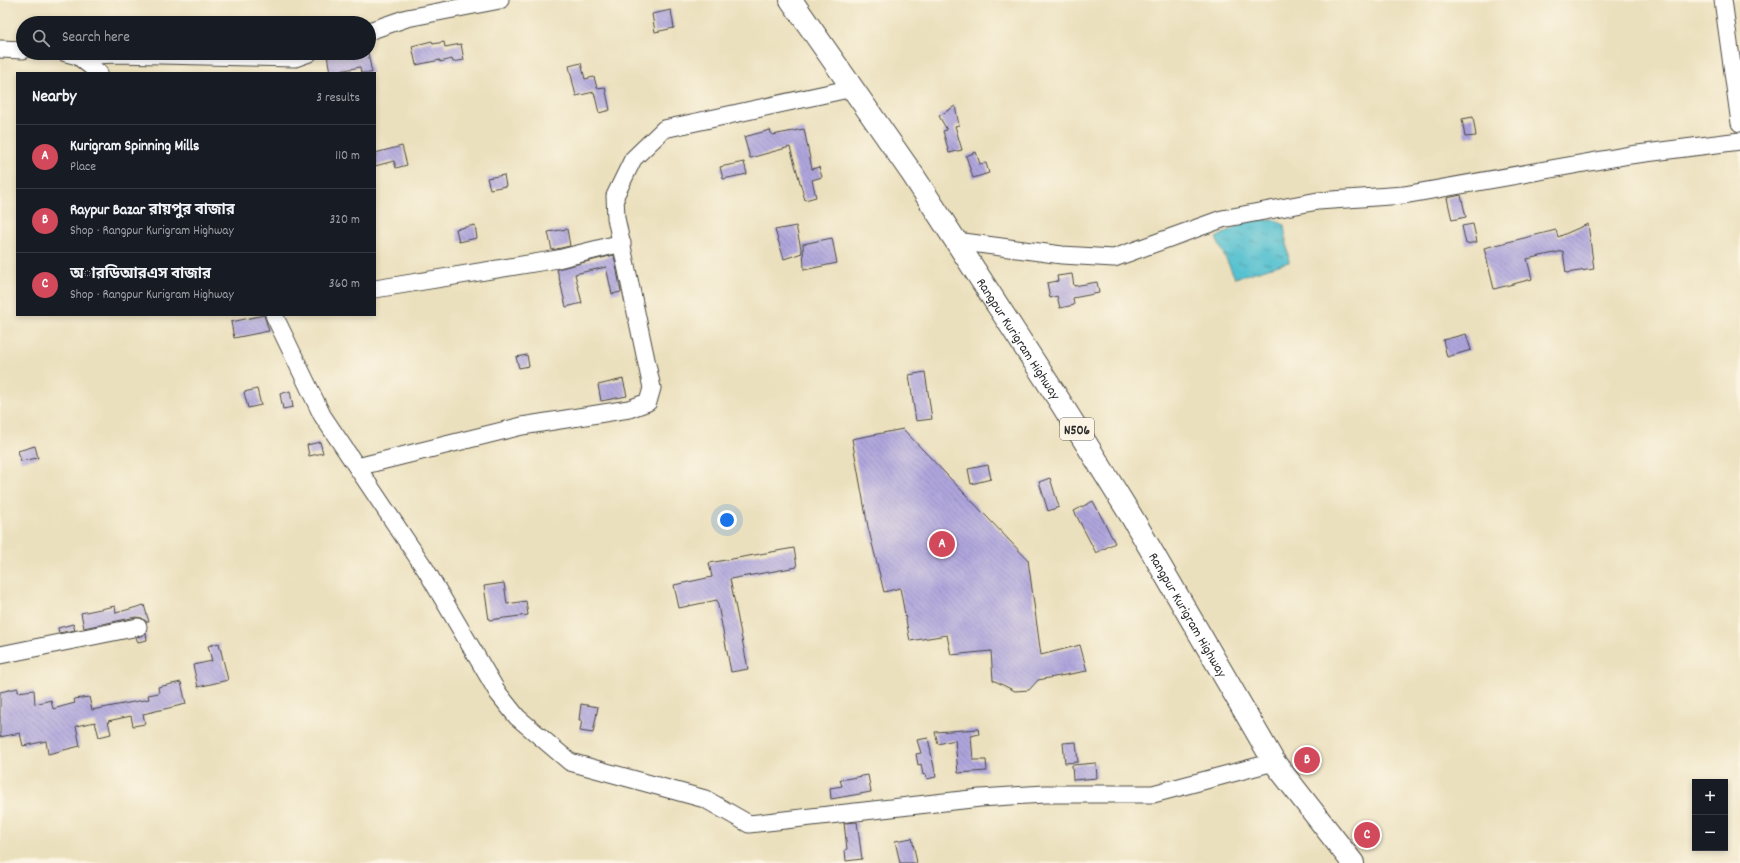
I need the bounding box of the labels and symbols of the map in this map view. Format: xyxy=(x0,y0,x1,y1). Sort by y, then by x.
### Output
street label: Rangpur Kurigram Highway xyxy=(970,275,1064,404)
road number: N506 xyxy=(1060,418,1094,440)
your location xyxy=(717,510,737,530)
pin: A xyxy=(929,529,955,559)
street label: Rangpur Kurigram Highway xyxy=(1142,549,1231,682)
pin: B xyxy=(1294,745,1320,775)
pin: C xyxy=(1354,820,1380,850)

